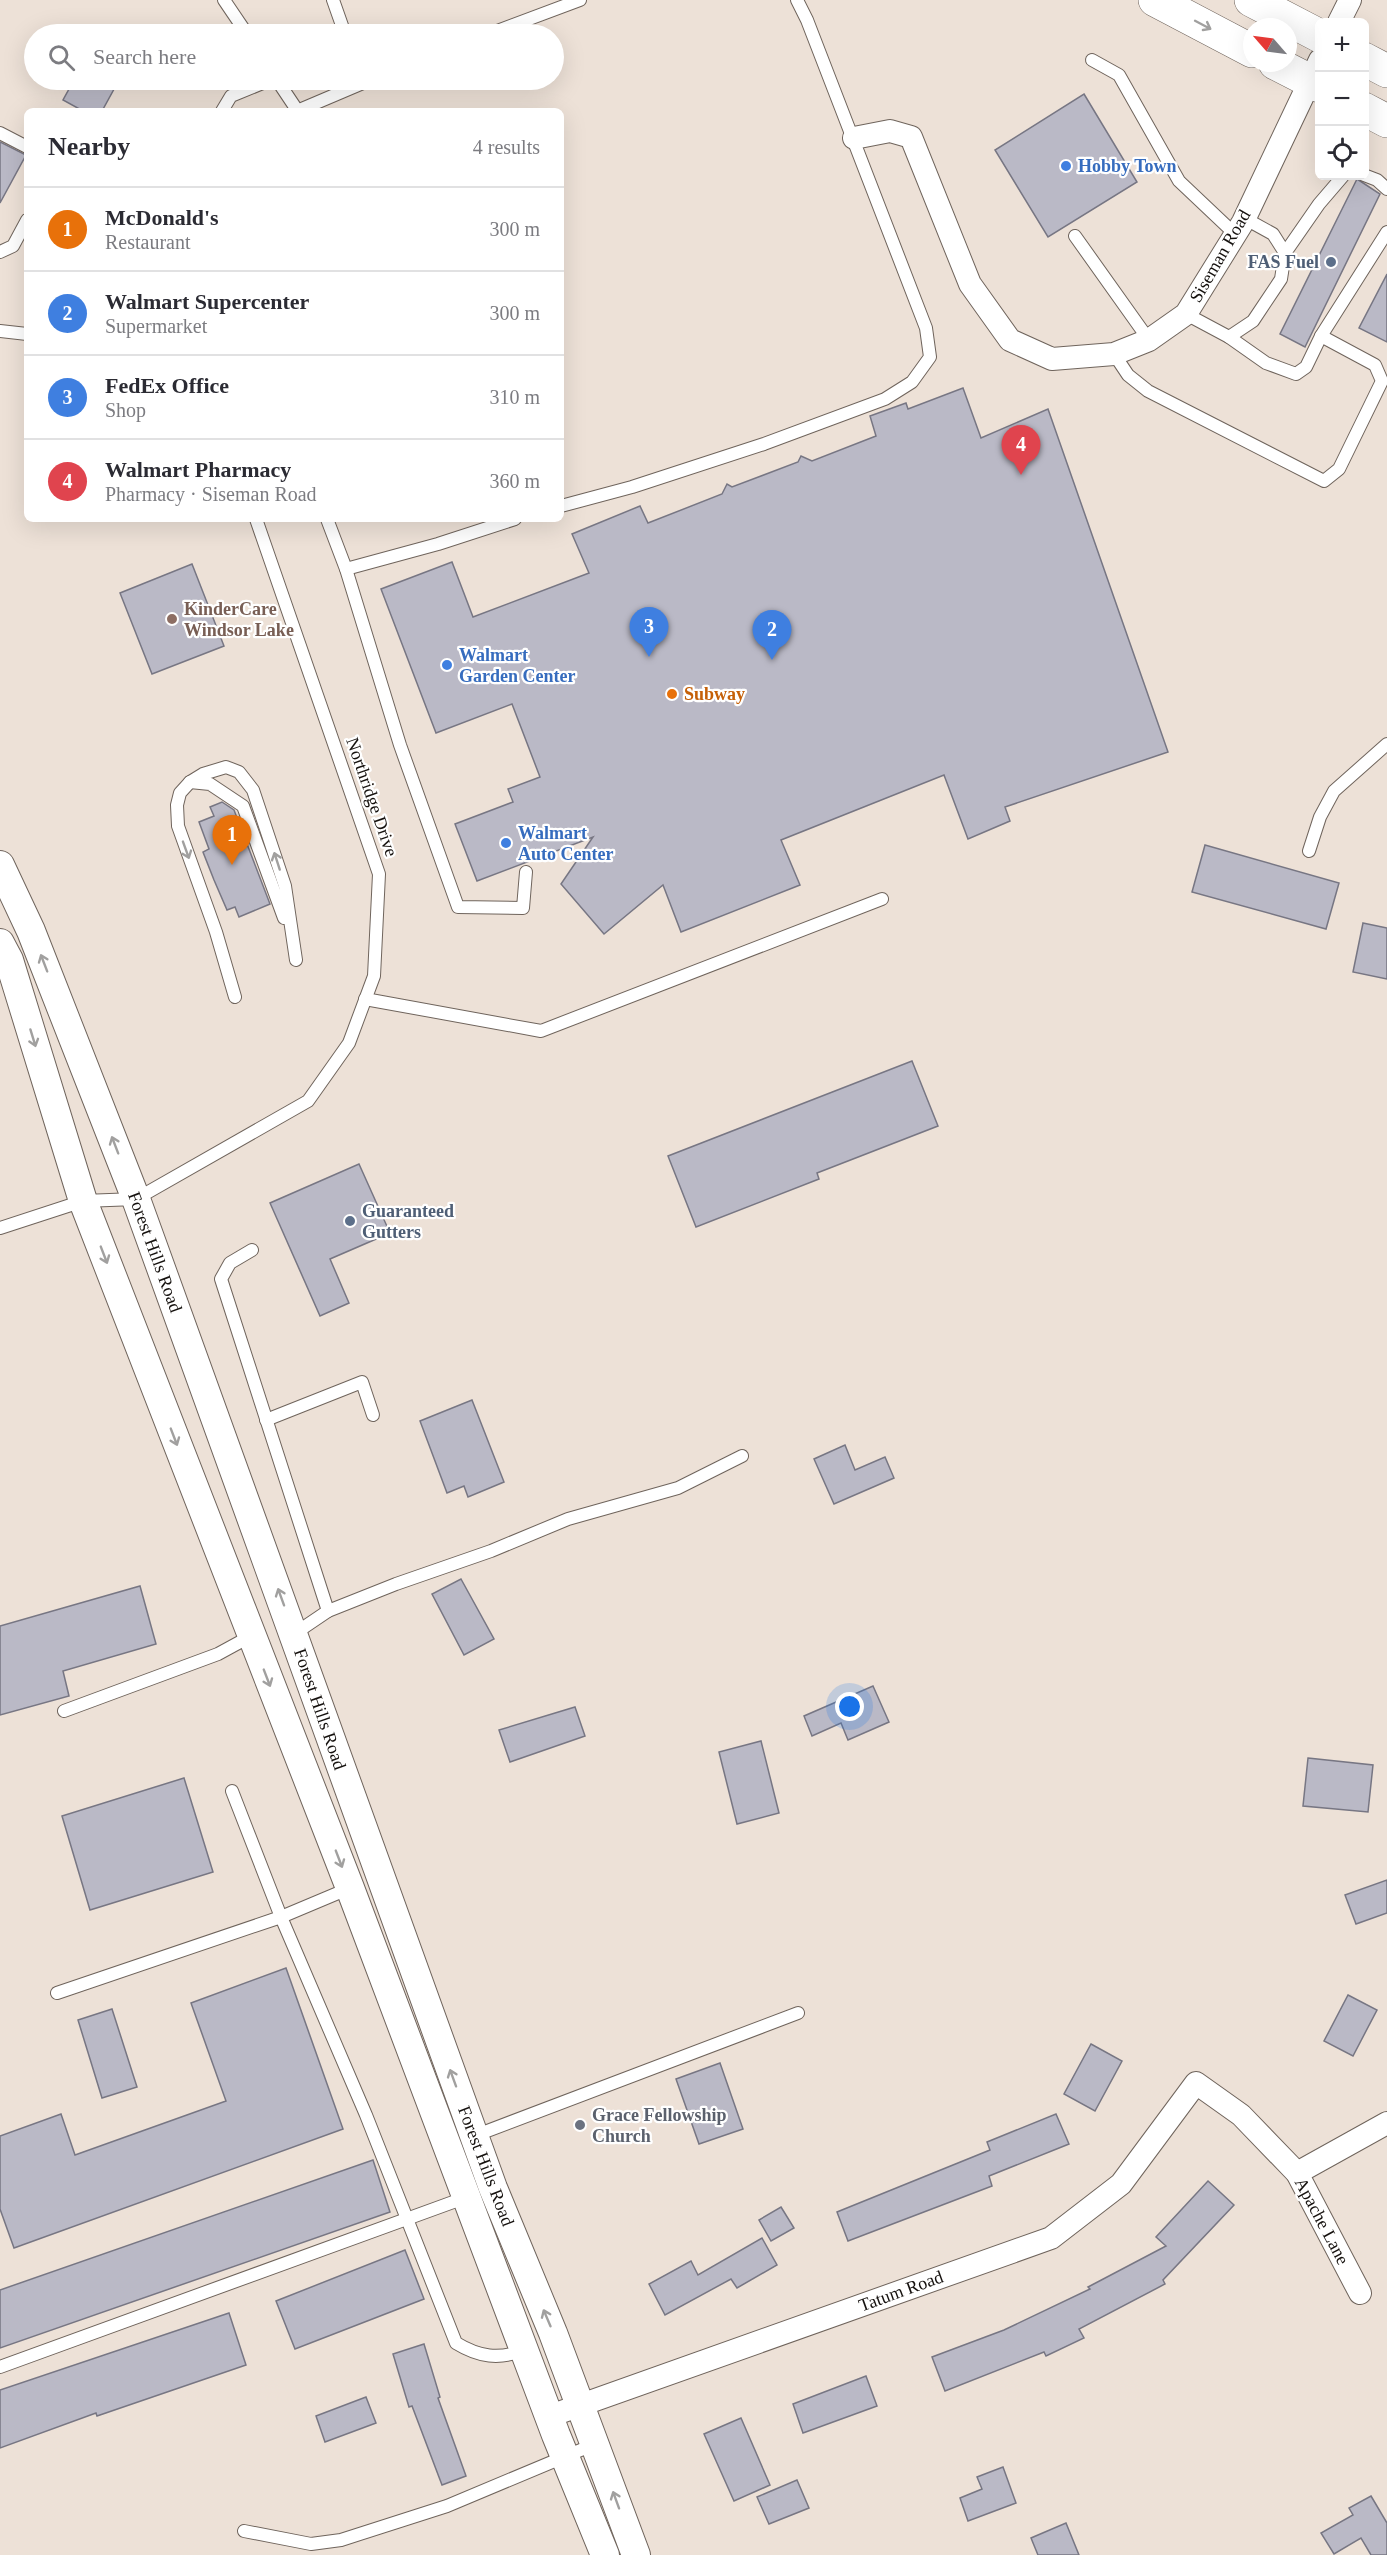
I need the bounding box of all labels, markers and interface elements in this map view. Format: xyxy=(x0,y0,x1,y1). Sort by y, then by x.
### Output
north arrow xyxy=(1243,18,1297,72)
map controls xyxy=(1315,18,1369,180)
button: + xyxy=(1315,18,1369,72)
one-way arrow xyxy=(1194,20,1212,32)
search box xyxy=(24,24,564,90)
icon: search xyxy=(45,41,78,74)
text: Search here xyxy=(93,44,196,69)
button: − xyxy=(1315,72,1369,126)
button: locate xyxy=(1315,126,1369,180)
text: Nearby xyxy=(48,132,130,161)
text: 4 results xyxy=(473,136,540,158)
place label: Hobby Town xyxy=(1078,156,1177,176)
marker: Hobby Town xyxy=(1059,159,1073,173)
text: McDonald's xyxy=(105,205,219,230)
street label: Siseman Road xyxy=(1185,206,1255,306)
text: 1 xyxy=(63,218,73,240)
text: 300 m xyxy=(489,218,540,240)
text: Restaurant xyxy=(105,231,191,253)
place label: FAS Fuel xyxy=(1248,252,1319,272)
marker: FAS Fuel xyxy=(1324,255,1338,269)
text: Walmart Supercenter xyxy=(105,289,309,314)
text: 2 xyxy=(63,302,73,324)
text: 300 m xyxy=(489,302,540,324)
text: Supermarket xyxy=(105,315,207,337)
text: FedEx Office xyxy=(105,373,229,398)
text: 3 xyxy=(63,386,73,408)
text: 310 m xyxy=(489,386,540,408)
text: Shop xyxy=(105,399,146,421)
pin: 4 xyxy=(1002,426,1040,475)
text: Walmart Pharmacy xyxy=(105,457,291,482)
text: 4 xyxy=(63,470,73,492)
text: 360 m xyxy=(489,470,540,492)
text: Pharmacy · Siseman Road xyxy=(105,483,317,505)
place label: KinderCare Windsor Lake xyxy=(184,599,294,640)
pin: 3 xyxy=(630,608,668,657)
pin: 2 xyxy=(752,610,792,660)
marker: KinderCare Windsor Lake xyxy=(165,612,179,626)
place label: Walmart Garden Center xyxy=(459,645,575,686)
marker: Walmart Garden Center xyxy=(440,658,454,672)
place label: Subway xyxy=(684,684,745,704)
marker: Subway xyxy=(665,687,679,701)
street label: Northridge Drive xyxy=(342,735,402,859)
pin: 1 xyxy=(212,816,252,865)
place label: Walmart Auto Center xyxy=(518,823,613,864)
marker: Walmart Auto Center xyxy=(499,836,513,850)
one-way arrow xyxy=(182,840,193,859)
one-way arrow xyxy=(271,852,282,871)
one-way arrow xyxy=(37,955,48,973)
one-way arrow xyxy=(28,1028,39,1047)
one-way arrow xyxy=(109,1136,120,1155)
street label: Forest Hills Road xyxy=(124,1189,186,1315)
place label: Guaranteed Gutters xyxy=(362,1201,454,1242)
marker: Guaranteed Gutters xyxy=(343,1214,357,1228)
one-way arrow xyxy=(99,1246,110,1264)
one-way arrow xyxy=(169,1428,180,1446)
one-way arrow xyxy=(274,1589,285,1607)
street label: Forest Hills Road xyxy=(290,1646,350,1772)
one-way arrow xyxy=(262,1668,273,1687)
your location xyxy=(835,1692,864,1721)
one-way arrow xyxy=(334,1849,345,1868)
one-way arrow xyxy=(446,2069,457,2088)
street label: Forest Hills Road xyxy=(454,2103,518,2229)
place label: Grace Fellowship Church xyxy=(592,2105,726,2146)
marker: Grace Fellowship Church xyxy=(573,2118,587,2132)
street label: Apache Lane xyxy=(1291,2174,1353,2268)
street label: Tatum Road xyxy=(856,2267,946,2315)
one-way arrow xyxy=(541,2309,552,2327)
one-way arrow xyxy=(609,2491,620,2510)

